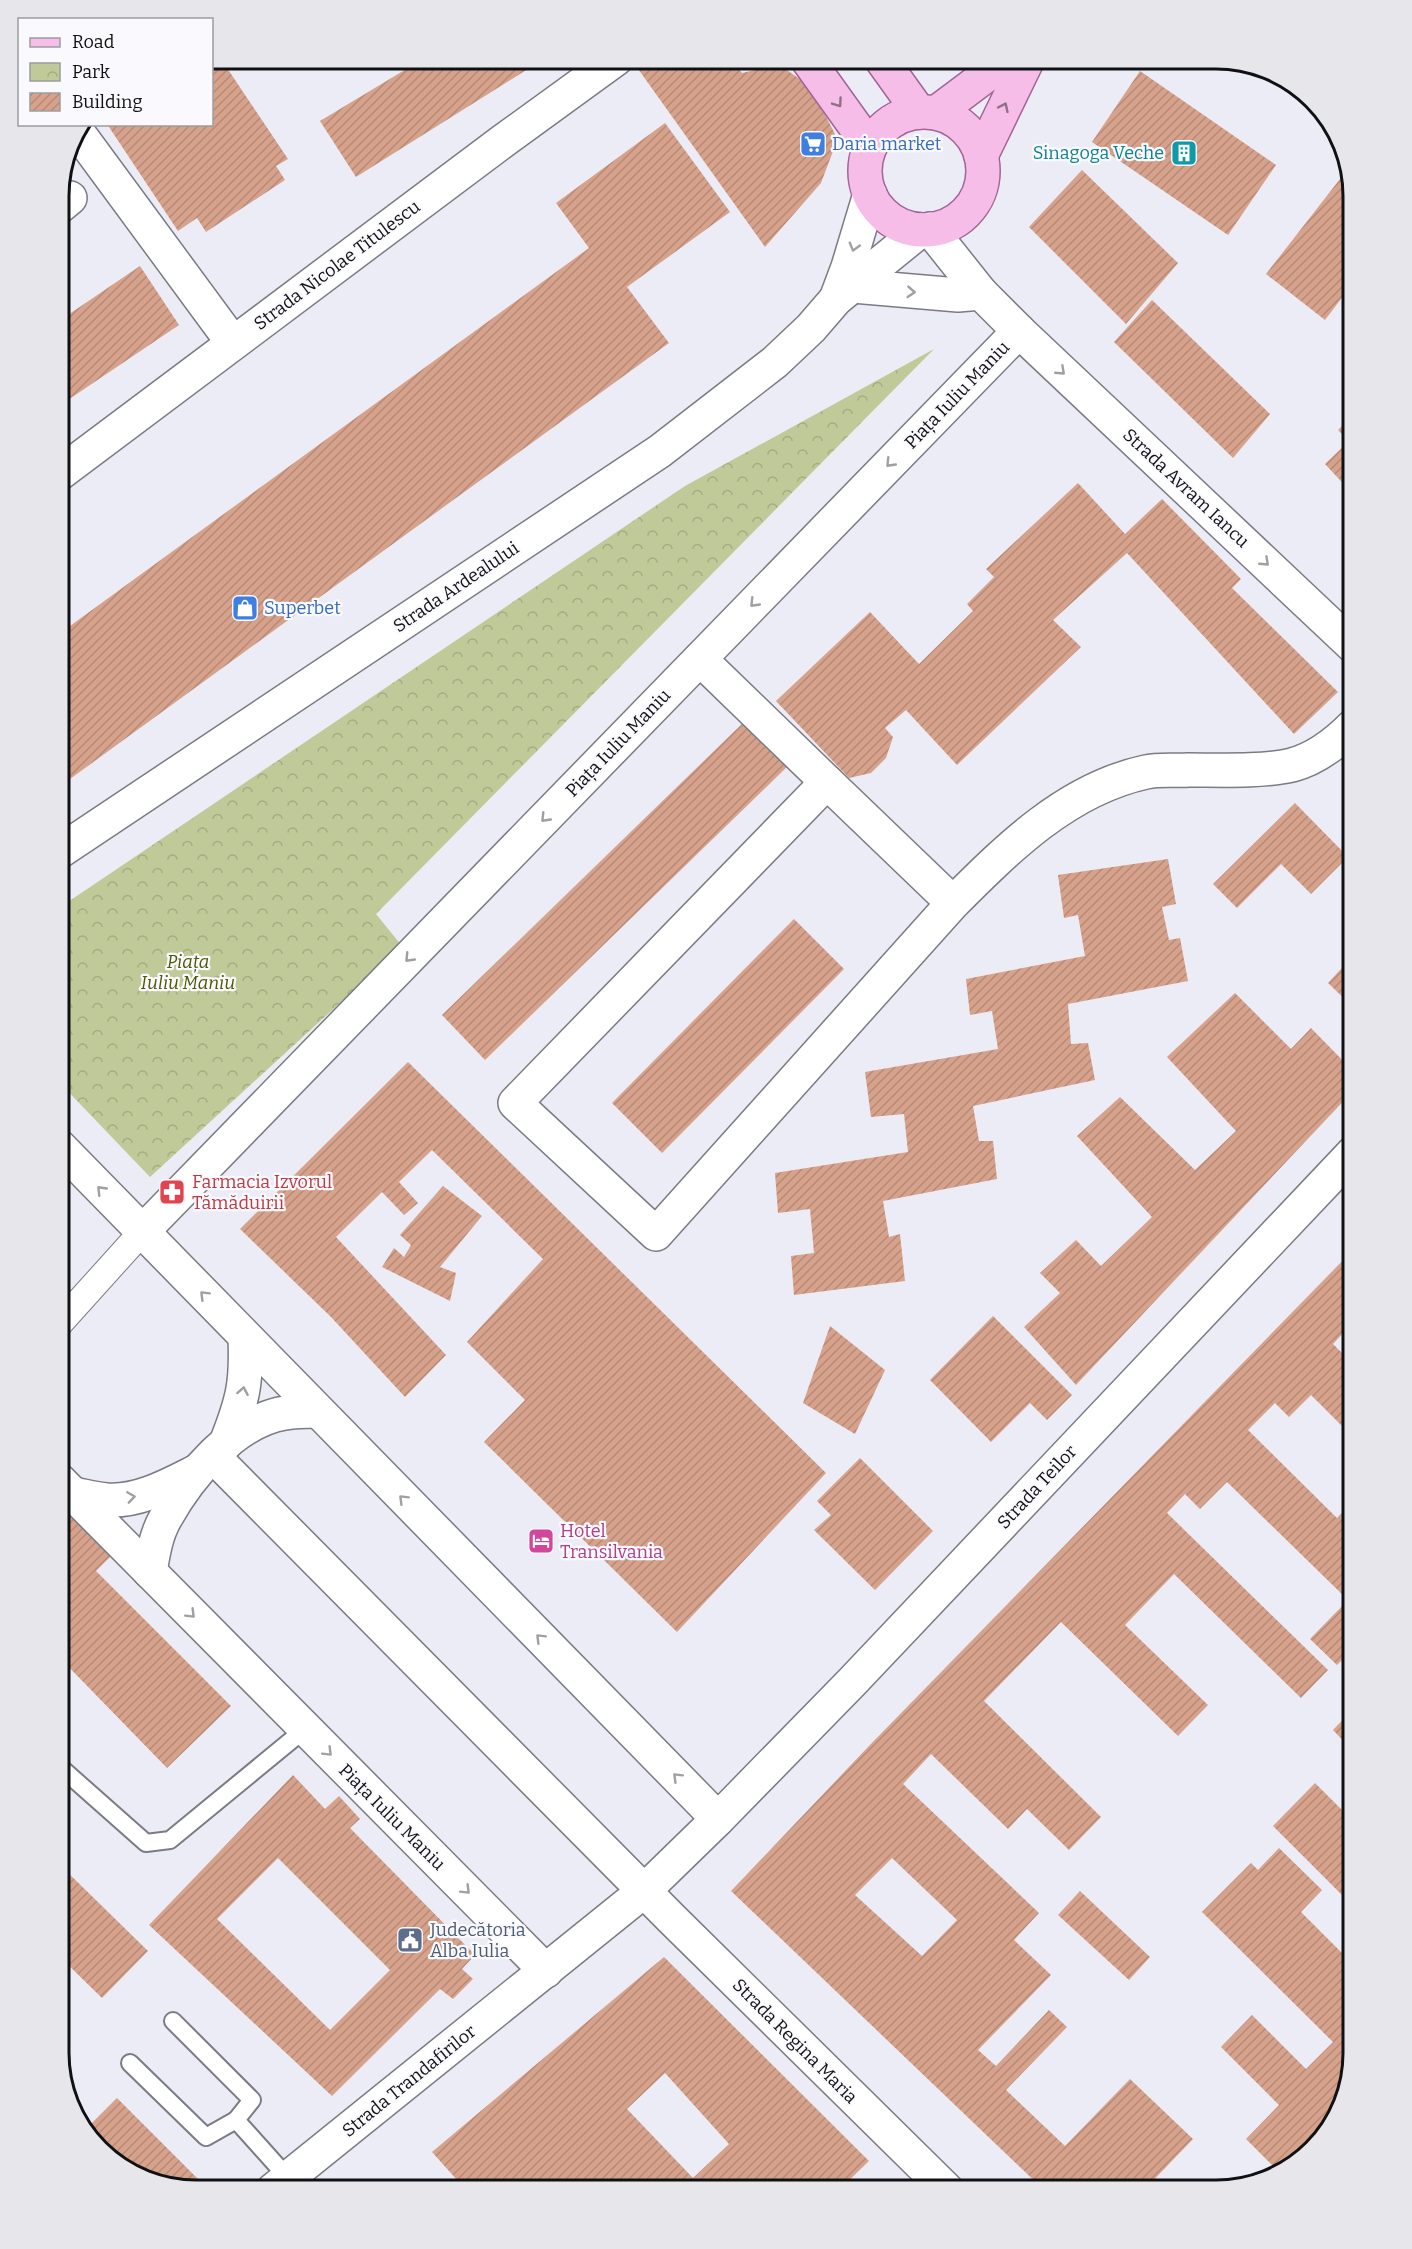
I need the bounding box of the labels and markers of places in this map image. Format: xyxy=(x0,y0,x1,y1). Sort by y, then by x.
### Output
supermarket icon: Daria market xyxy=(798,129,828,159)
place label: Daria market xyxy=(832,133,942,155)
building icon: Sinagoga Veche xyxy=(1169,138,1199,168)
place label: Sinagoga Veche xyxy=(1033,142,1164,164)
shop icon: Superbet xyxy=(230,593,260,623)
place label: Superbet xyxy=(264,597,341,619)
place label: Farmacia Izvorul Tămăduirii xyxy=(192,1171,332,1214)
pharmacy icon: Farmacia Izvorul Tămăduirii xyxy=(157,1177,187,1207)
place label: Hotel Transilvania xyxy=(560,1520,663,1563)
hotel icon: Hotel Transilvania xyxy=(526,1526,556,1556)
place label: Judecătoria Alba Iulia xyxy=(429,1919,526,1962)
public building icon: Judecătoria Alba Iulia xyxy=(395,1925,425,1955)

